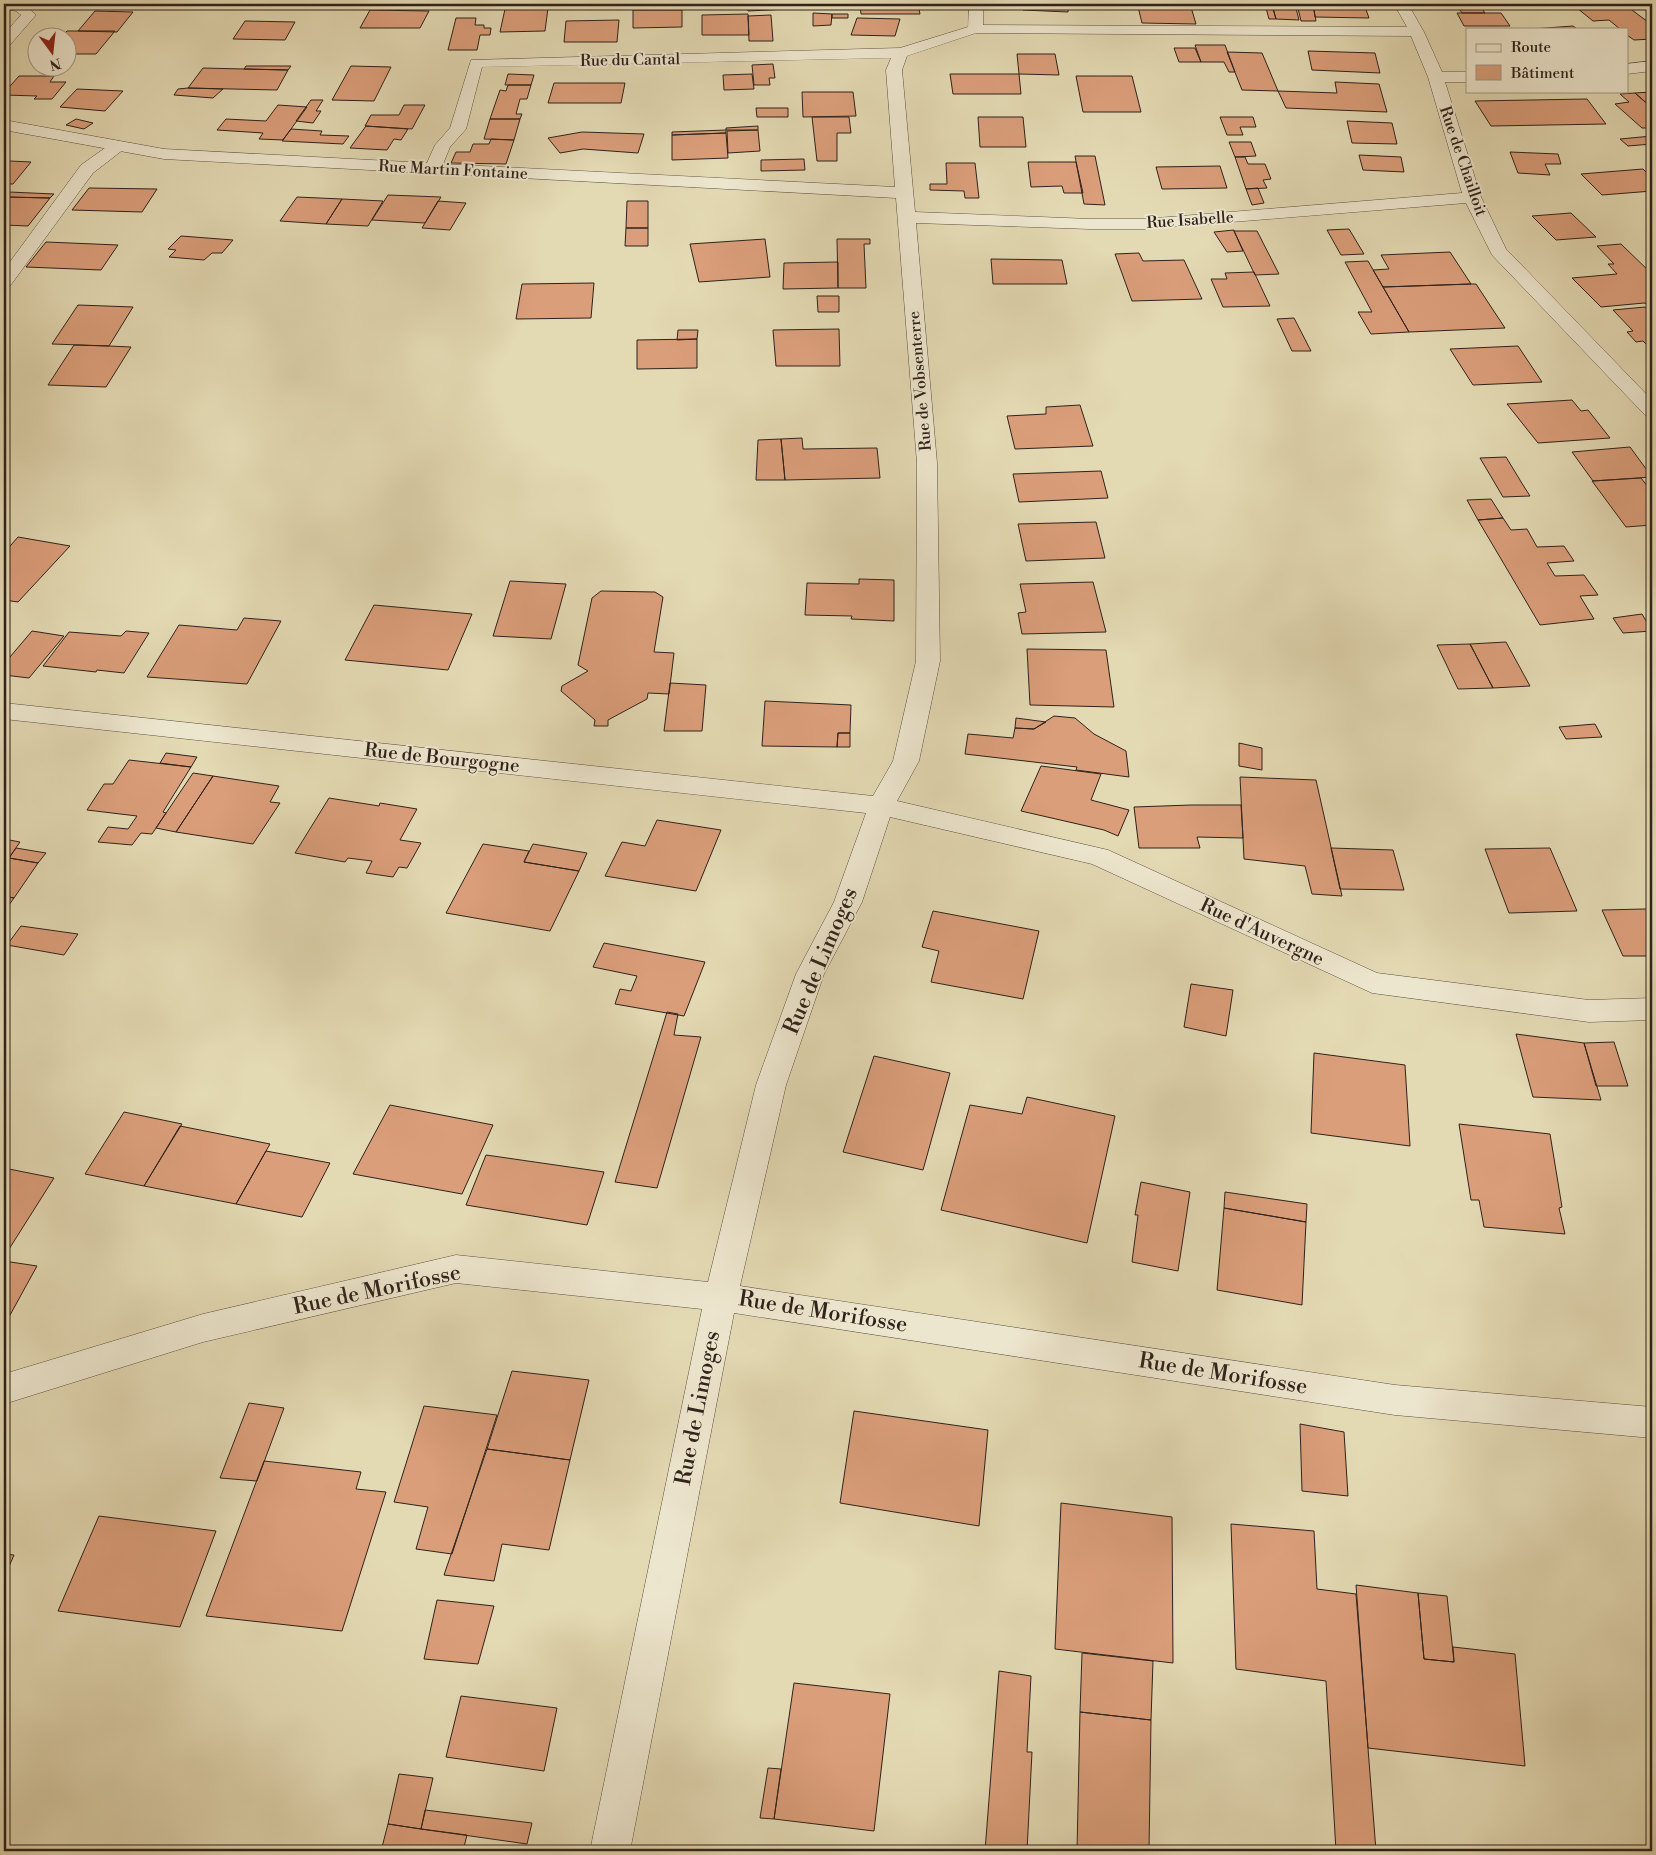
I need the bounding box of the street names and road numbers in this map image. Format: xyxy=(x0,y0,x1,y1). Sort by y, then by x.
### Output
street label: Rue du Cantal xyxy=(580,49,681,71)
street label: Rue de Chailloit xyxy=(1435,103,1491,219)
street label: Rue Martin Fontaine xyxy=(378,156,528,184)
street label: Rue Isabelle xyxy=(1146,207,1234,233)
street label: Rue de Vobsenterre xyxy=(904,310,936,452)
street label: Rue de Bourgogne xyxy=(363,738,521,778)
street label: Rue de Limoges xyxy=(778,884,864,1038)
street label: Rue d'Auvergne xyxy=(1196,893,1328,971)
street label: Rue de Morifosse xyxy=(291,1259,463,1321)
street label: Rue de Morifosse xyxy=(737,1285,909,1339)
street label: Rue de Limoges xyxy=(670,1328,726,1488)
street label: Rue de Morifosse xyxy=(1137,1347,1309,1401)

